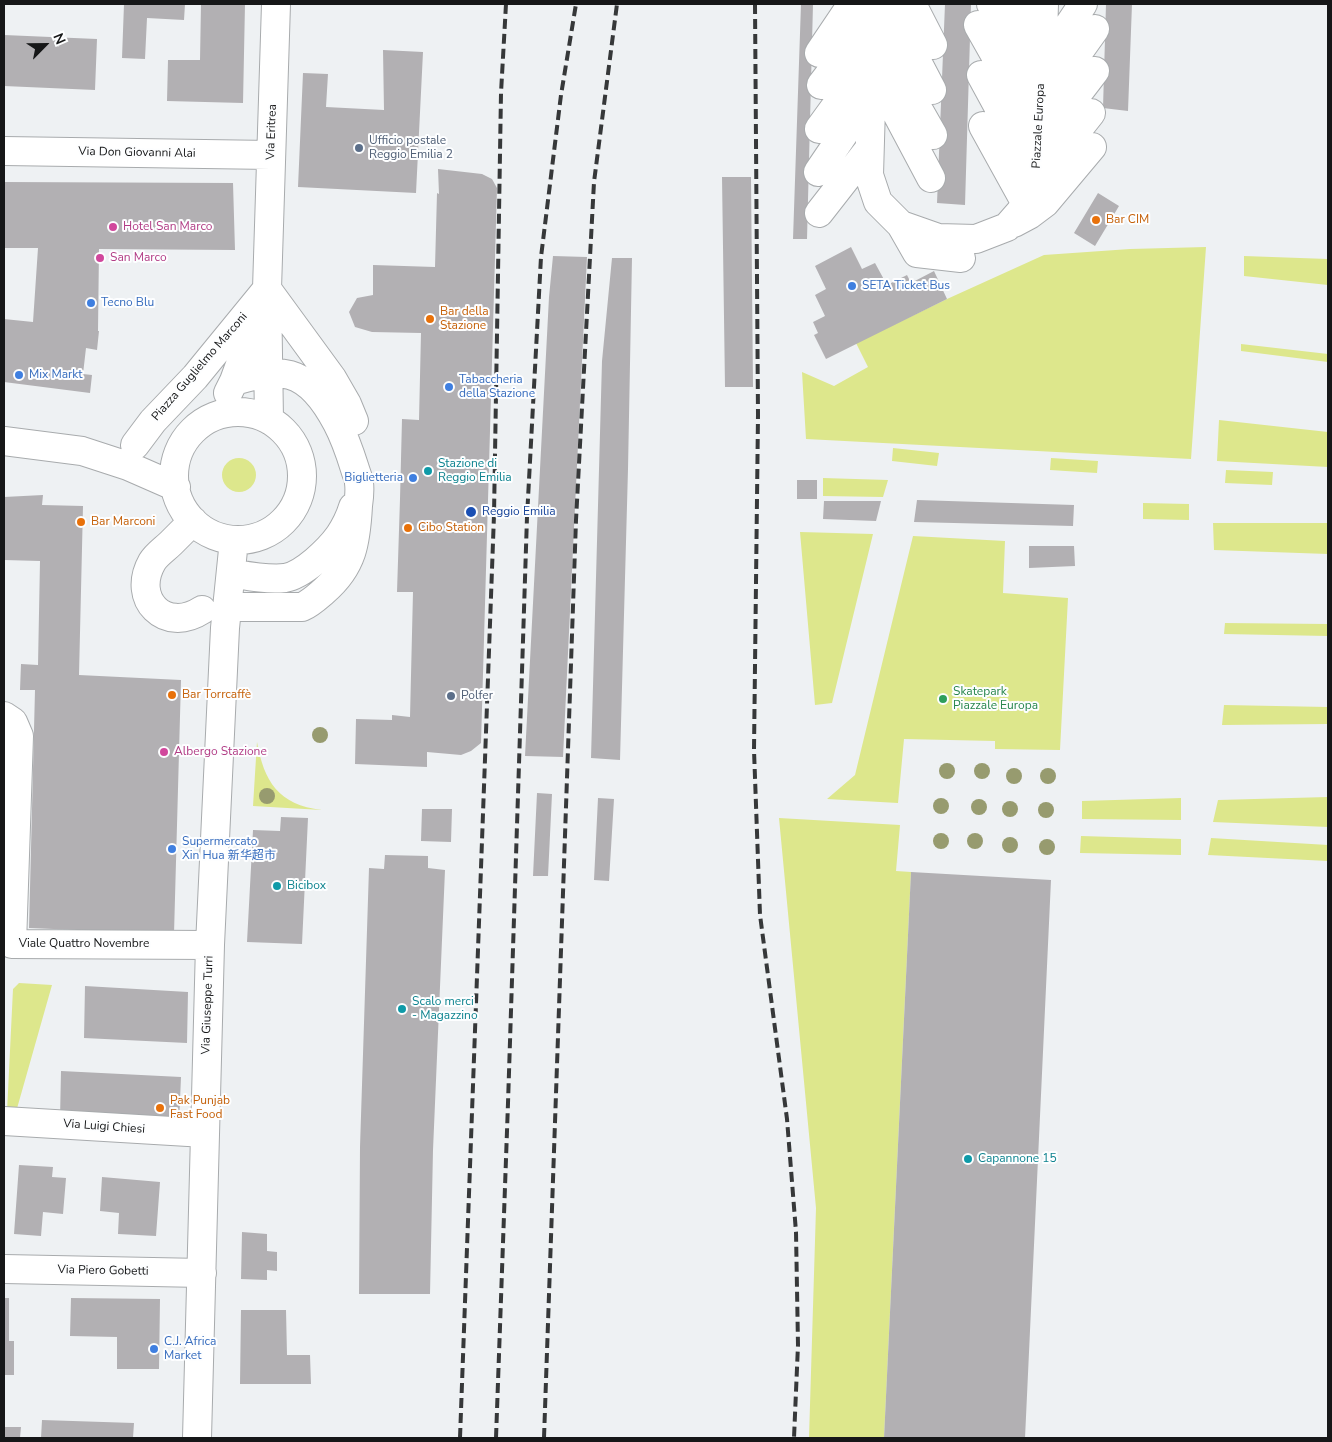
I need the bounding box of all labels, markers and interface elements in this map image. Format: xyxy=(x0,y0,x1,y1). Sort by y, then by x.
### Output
north arrow xyxy=(20,20,70,70)
text: N xyxy=(48,30,70,47)
street label: Piazzale Europa xyxy=(1030,83,1048,169)
street label: Via Eritrea xyxy=(264,104,280,160)
place label: Ufficio postale Reggio Emilia 2 xyxy=(369,134,453,162)
marker: Ufficio postale Reggio Emilia 2 xyxy=(353,142,365,154)
street label: Via Don Giovanni Alai xyxy=(78,145,196,161)
place label: Bar CIM xyxy=(1106,213,1149,227)
marker: Bar CIM xyxy=(1090,214,1102,226)
place label: Hotel San Marco xyxy=(123,220,212,234)
marker: Hotel San Marco xyxy=(107,221,119,233)
place label: San Marco xyxy=(110,251,167,265)
marker: San Marco xyxy=(94,252,106,264)
place label: SETA Ticket Bus xyxy=(862,279,950,293)
marker: SETA Ticket Bus xyxy=(846,280,858,292)
place label: Tecno Blu xyxy=(101,296,154,310)
marker: Tecno Blu xyxy=(85,297,97,309)
place label: Bar della Stazione xyxy=(440,305,489,333)
street label: Piazza Guglielmo Marconi xyxy=(149,310,251,424)
marker: Bar della Stazione xyxy=(424,313,436,325)
place label: Mix Markt xyxy=(29,368,82,382)
marker: Mix Markt xyxy=(13,369,25,381)
place label: Tabaccheria della Stazione xyxy=(459,373,535,401)
marker: Tabaccheria della Stazione xyxy=(443,381,455,393)
place label: Stazione di Reggio Emilia xyxy=(438,457,512,485)
marker: Stazione di Reggio Emilia xyxy=(422,465,434,477)
place label: Biglietteria xyxy=(344,471,403,485)
marker: Biglietteria xyxy=(407,472,419,484)
marker: Reggio Emilia xyxy=(464,505,478,519)
place label: Reggio Emilia xyxy=(482,505,556,519)
place label: Bar Marconi xyxy=(91,515,155,529)
marker: Bar Marconi xyxy=(75,516,87,528)
place label: Cibo Station xyxy=(418,521,484,535)
marker: Cibo Station xyxy=(402,522,414,534)
place label: Skatepark Piazzale Europa xyxy=(953,685,1038,713)
place label: Bar Torrcaffè xyxy=(182,688,251,702)
marker: Bar Torrcaffè xyxy=(166,689,178,701)
place label: Polfer xyxy=(461,689,493,703)
marker: Polfer xyxy=(445,690,457,702)
marker: Skatepark Piazzale Europa xyxy=(937,693,949,705)
place label: Albergo Stazione xyxy=(174,745,267,759)
marker: Albergo Stazione xyxy=(158,746,170,758)
place label: Supermercato Xin Hua 新华超市 xyxy=(182,835,276,863)
marker: Supermercato Xin Hua 新华超市 xyxy=(166,843,178,855)
place label: Bicibox xyxy=(287,879,326,893)
marker: Bicibox xyxy=(271,880,283,892)
street label: Viale Quattro Novembre xyxy=(19,937,149,951)
street label: Via Giuseppe Turri xyxy=(199,955,217,1055)
place label: Scalo merci - Magazzino xyxy=(412,995,478,1023)
marker: Scalo merci - Magazzino xyxy=(396,1003,408,1015)
place label: Pak Punjab Fast Food xyxy=(170,1094,230,1122)
marker: Pak Punjab Fast Food xyxy=(154,1102,166,1114)
street label: Via Luigi Chiesi xyxy=(63,1117,145,1137)
place label: Capannone 15 xyxy=(978,1152,1057,1166)
marker: Capannone 15 xyxy=(962,1153,974,1165)
street label: Via Piero Gobetti xyxy=(57,1263,149,1279)
place label: C.J. Africa Market xyxy=(164,1335,216,1363)
marker: C.J. Africa Market xyxy=(148,1343,160,1355)

